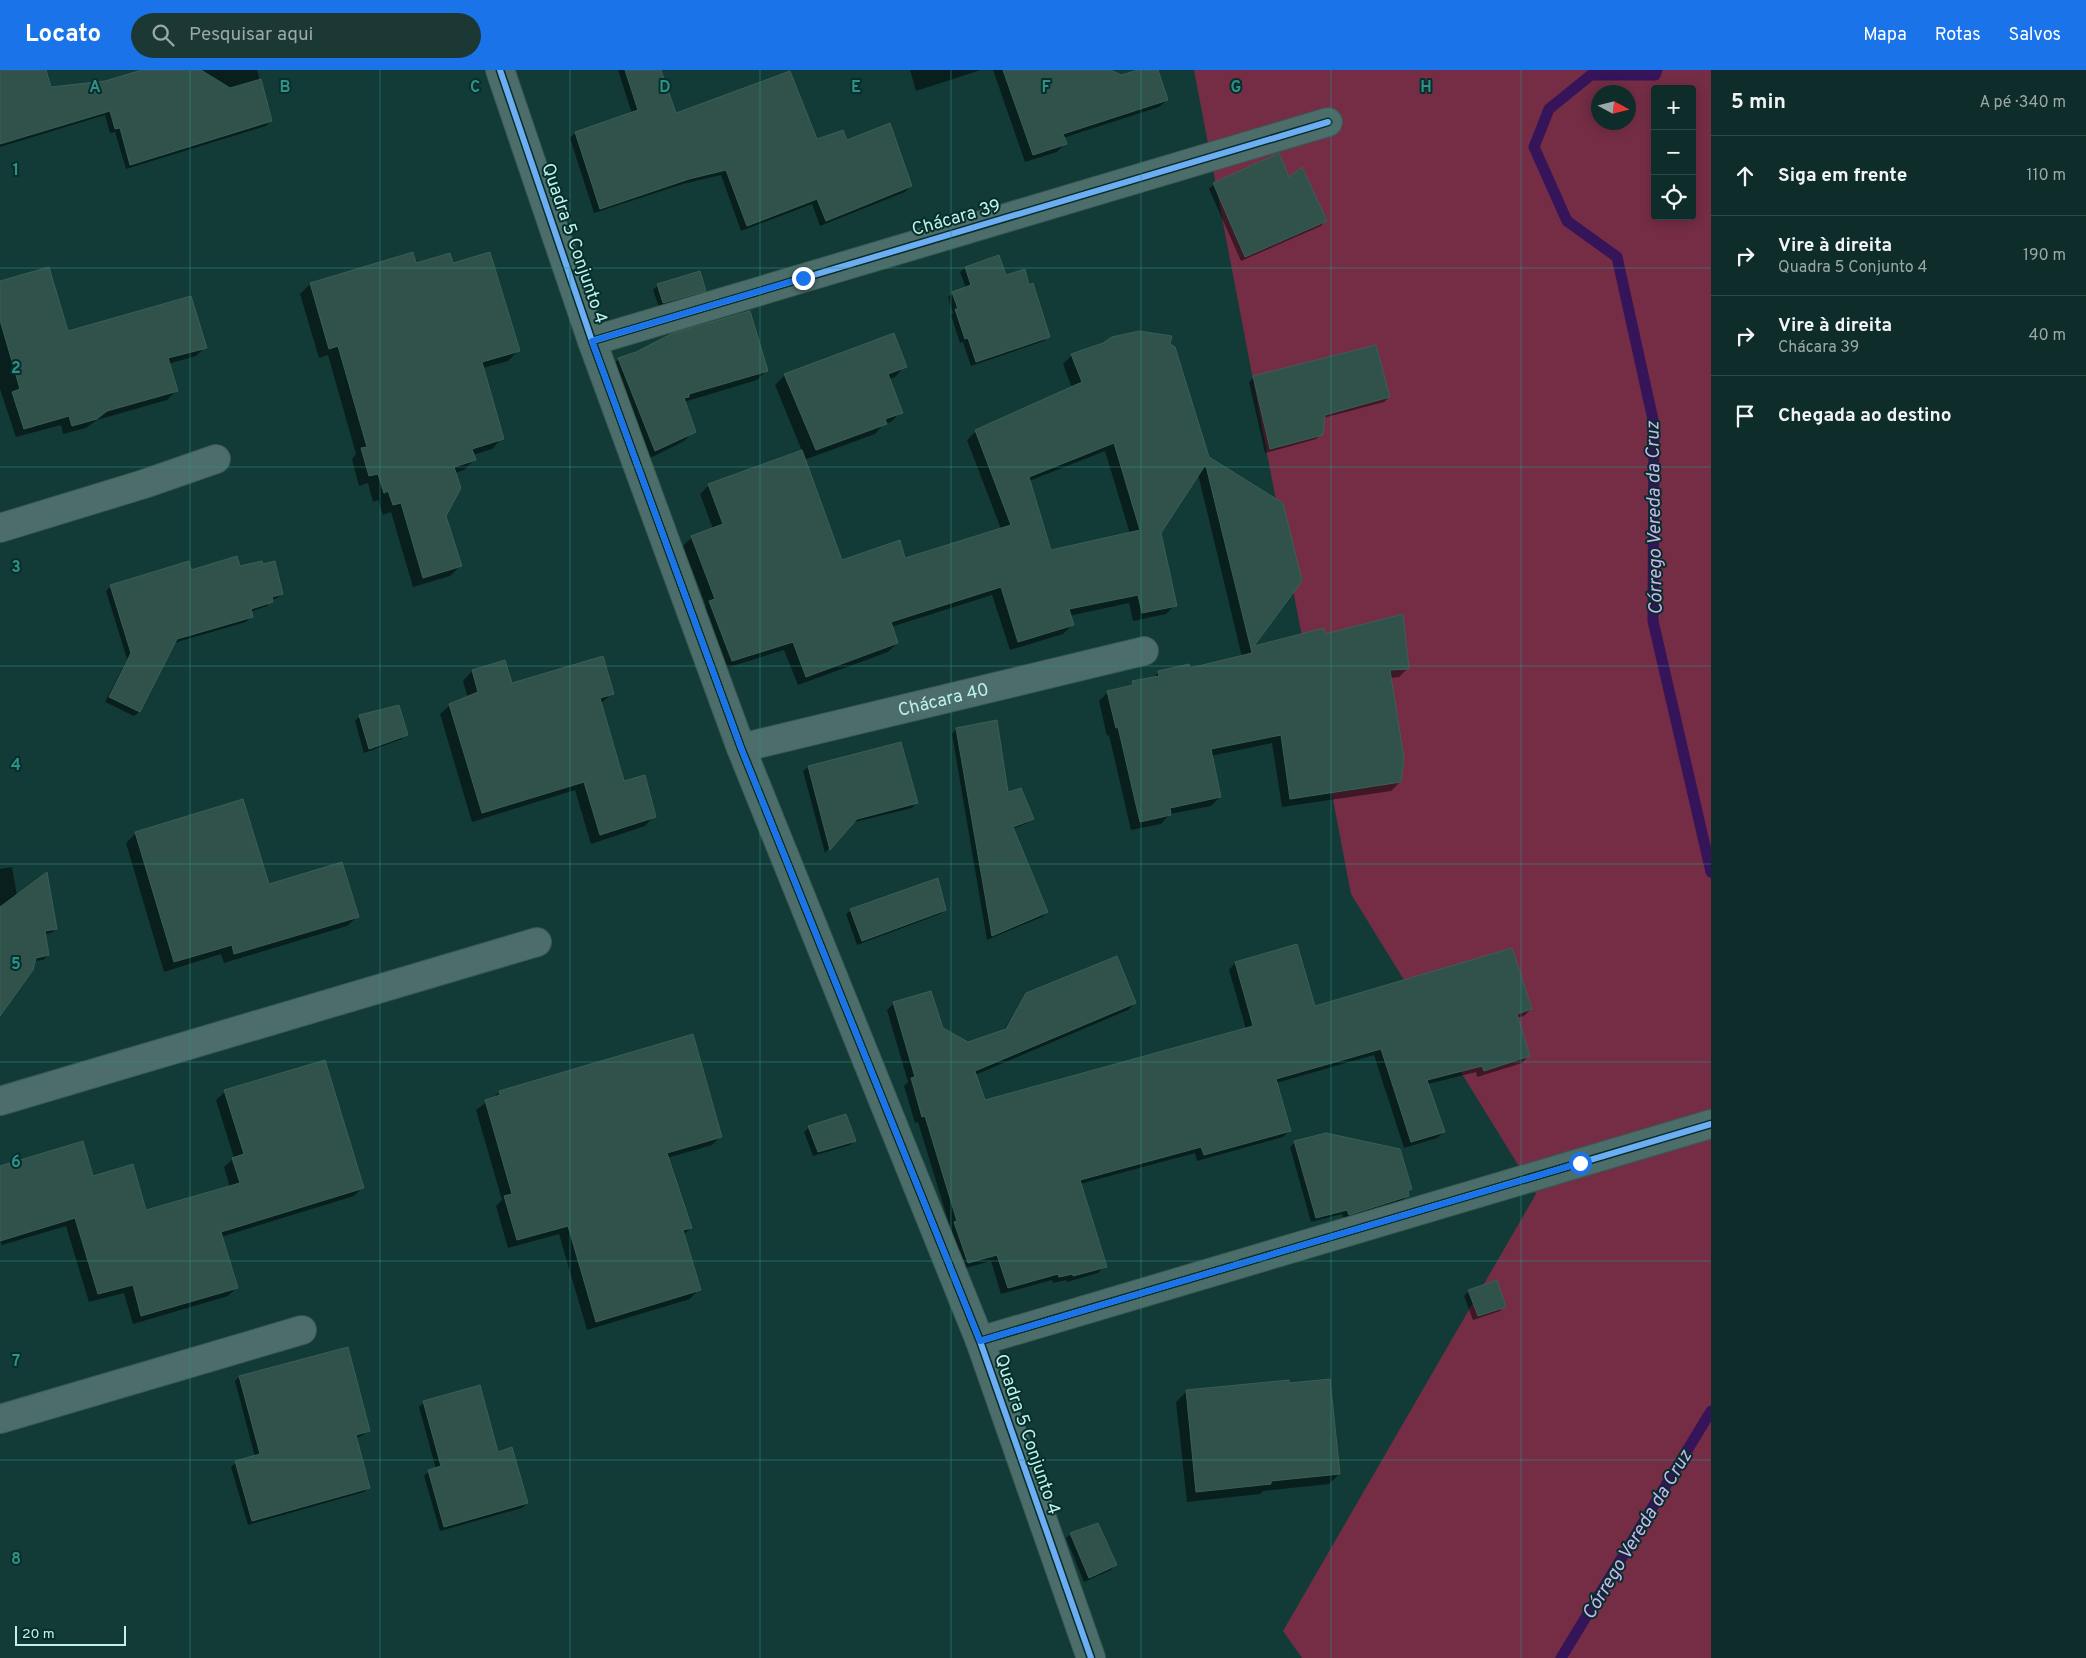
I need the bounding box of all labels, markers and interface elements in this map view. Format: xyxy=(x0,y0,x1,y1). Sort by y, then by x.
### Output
search box xyxy=(131,13,481,58)
text: Locato xyxy=(25,20,101,50)
icon: search xyxy=(149,21,177,49)
text: Pesquisar aqui xyxy=(189,23,313,47)
text: Mapa xyxy=(1863,24,1907,47)
text: Rotas xyxy=(1935,24,1981,47)
text: Salvos xyxy=(2009,24,2061,47)
text: A xyxy=(89,78,101,98)
text: B xyxy=(279,78,291,98)
text: C xyxy=(470,78,480,98)
text: D xyxy=(659,78,671,98)
text: E xyxy=(851,78,861,98)
text: F xyxy=(1041,78,1051,98)
text: G xyxy=(1231,78,1241,98)
text: H xyxy=(1420,78,1432,98)
north arrow xyxy=(1591,85,1636,130)
map controls xyxy=(1651,85,1696,220)
button: + xyxy=(1651,85,1696,130)
text: 5 min xyxy=(1731,89,1786,116)
text: A pé · 340 m xyxy=(1979,93,2066,113)
button: − xyxy=(1651,130,1696,175)
street label: Quadra 5 Conjunto 4 xyxy=(535,160,612,327)
text: 1 xyxy=(13,161,19,181)
icon: ahead xyxy=(1731,162,1759,190)
text: Siga em frente xyxy=(1778,164,1907,188)
text: 110 m xyxy=(2026,166,2066,186)
button: locate xyxy=(1651,175,1696,220)
street label: Chácara 39 xyxy=(909,195,1003,242)
text: Vire à direita xyxy=(1778,234,1892,258)
icon: right xyxy=(1731,242,1759,270)
text: 190 m xyxy=(2023,246,2066,266)
text: Quadra 5 Conjunto 4 xyxy=(1778,258,1927,278)
route end xyxy=(792,267,815,290)
text: Vire à direita xyxy=(1778,314,1892,338)
icon: right xyxy=(1731,322,1759,350)
text: 40 m xyxy=(2028,326,2066,346)
text: Chácara 39 xyxy=(1778,338,1859,358)
text: 2 xyxy=(11,359,21,379)
icon: arrive xyxy=(1731,402,1759,430)
text: Chegada ao destino xyxy=(1778,404,1952,428)
water label: Córrego Vereda da Cruz xyxy=(1641,420,1669,615)
text: 3 xyxy=(11,558,21,578)
street label: Chácara 40 xyxy=(896,679,991,723)
text: 4 xyxy=(11,756,21,776)
text: 5 xyxy=(11,955,21,975)
route start xyxy=(1569,1152,1592,1175)
text: 6 xyxy=(11,1153,21,1173)
street label: Quadra 5 Conjunto 4 xyxy=(988,1351,1065,1518)
text: 7 xyxy=(12,1352,20,1372)
water label: Córrego Vereda da Cruz xyxy=(1578,1445,1698,1624)
text: 8 xyxy=(11,1550,21,1570)
scale bar xyxy=(15,1623,126,1646)
text: 20 m xyxy=(22,1626,55,1643)

